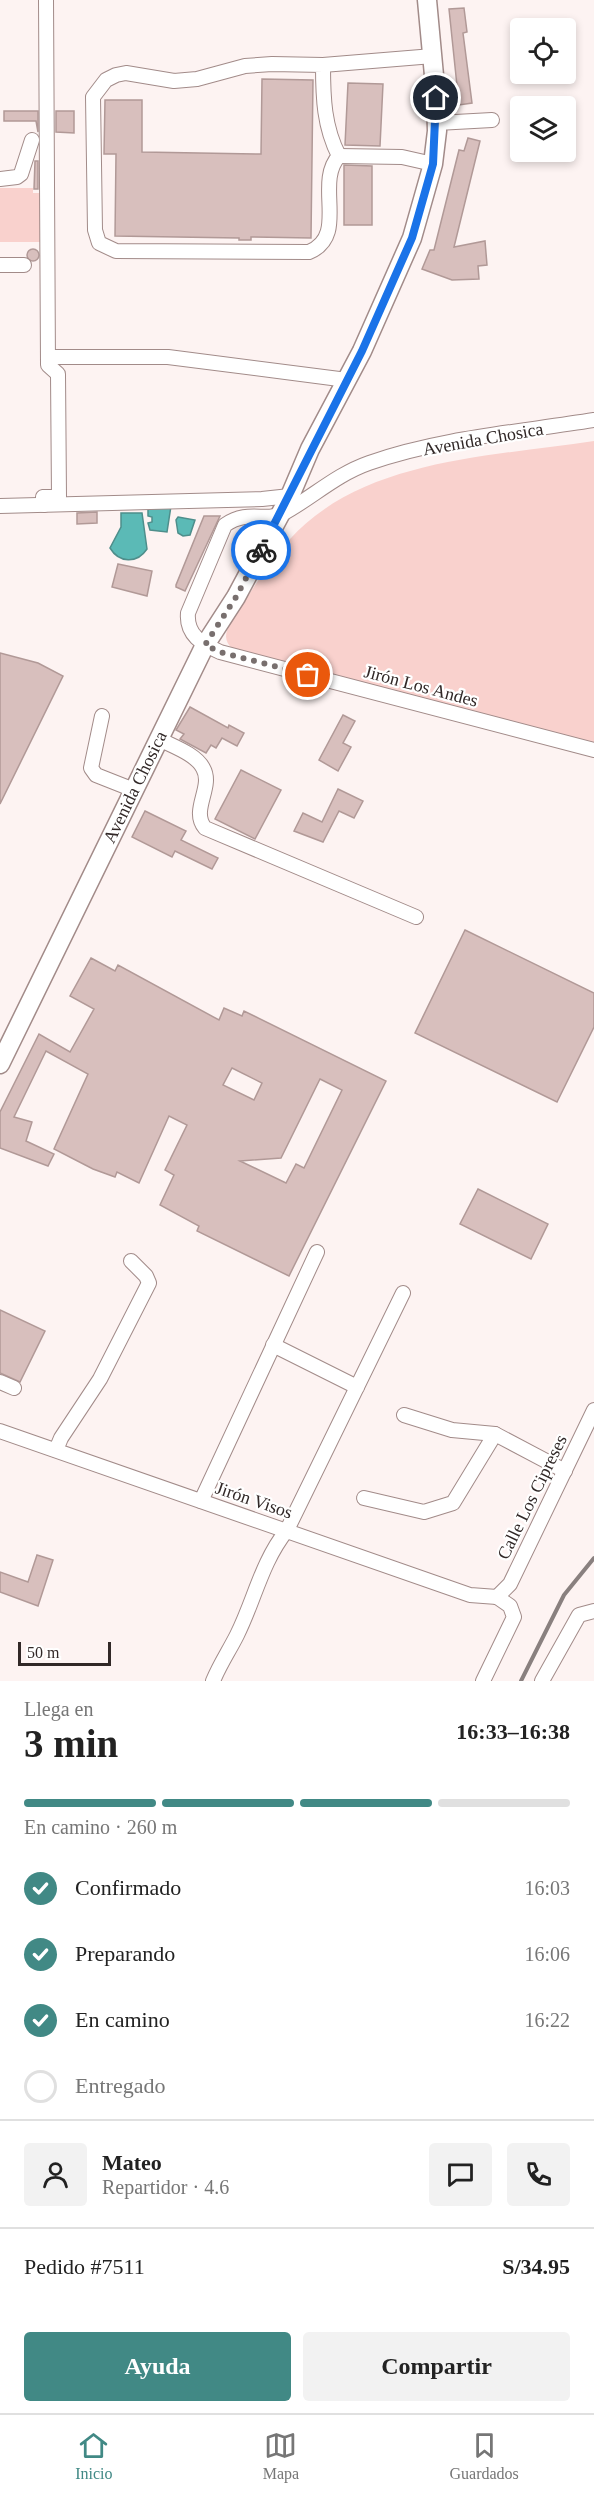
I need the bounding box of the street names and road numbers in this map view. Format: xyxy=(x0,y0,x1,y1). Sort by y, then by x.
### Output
street label: Avenida Chosica xyxy=(421,419,545,459)
street label: Jirón Los Andes xyxy=(362,661,480,711)
street label: Avenida Chosica xyxy=(99,728,171,846)
street label: Calle Los Cipreses xyxy=(493,1432,571,1562)
street label: Jirón Visos xyxy=(213,1478,295,1522)

